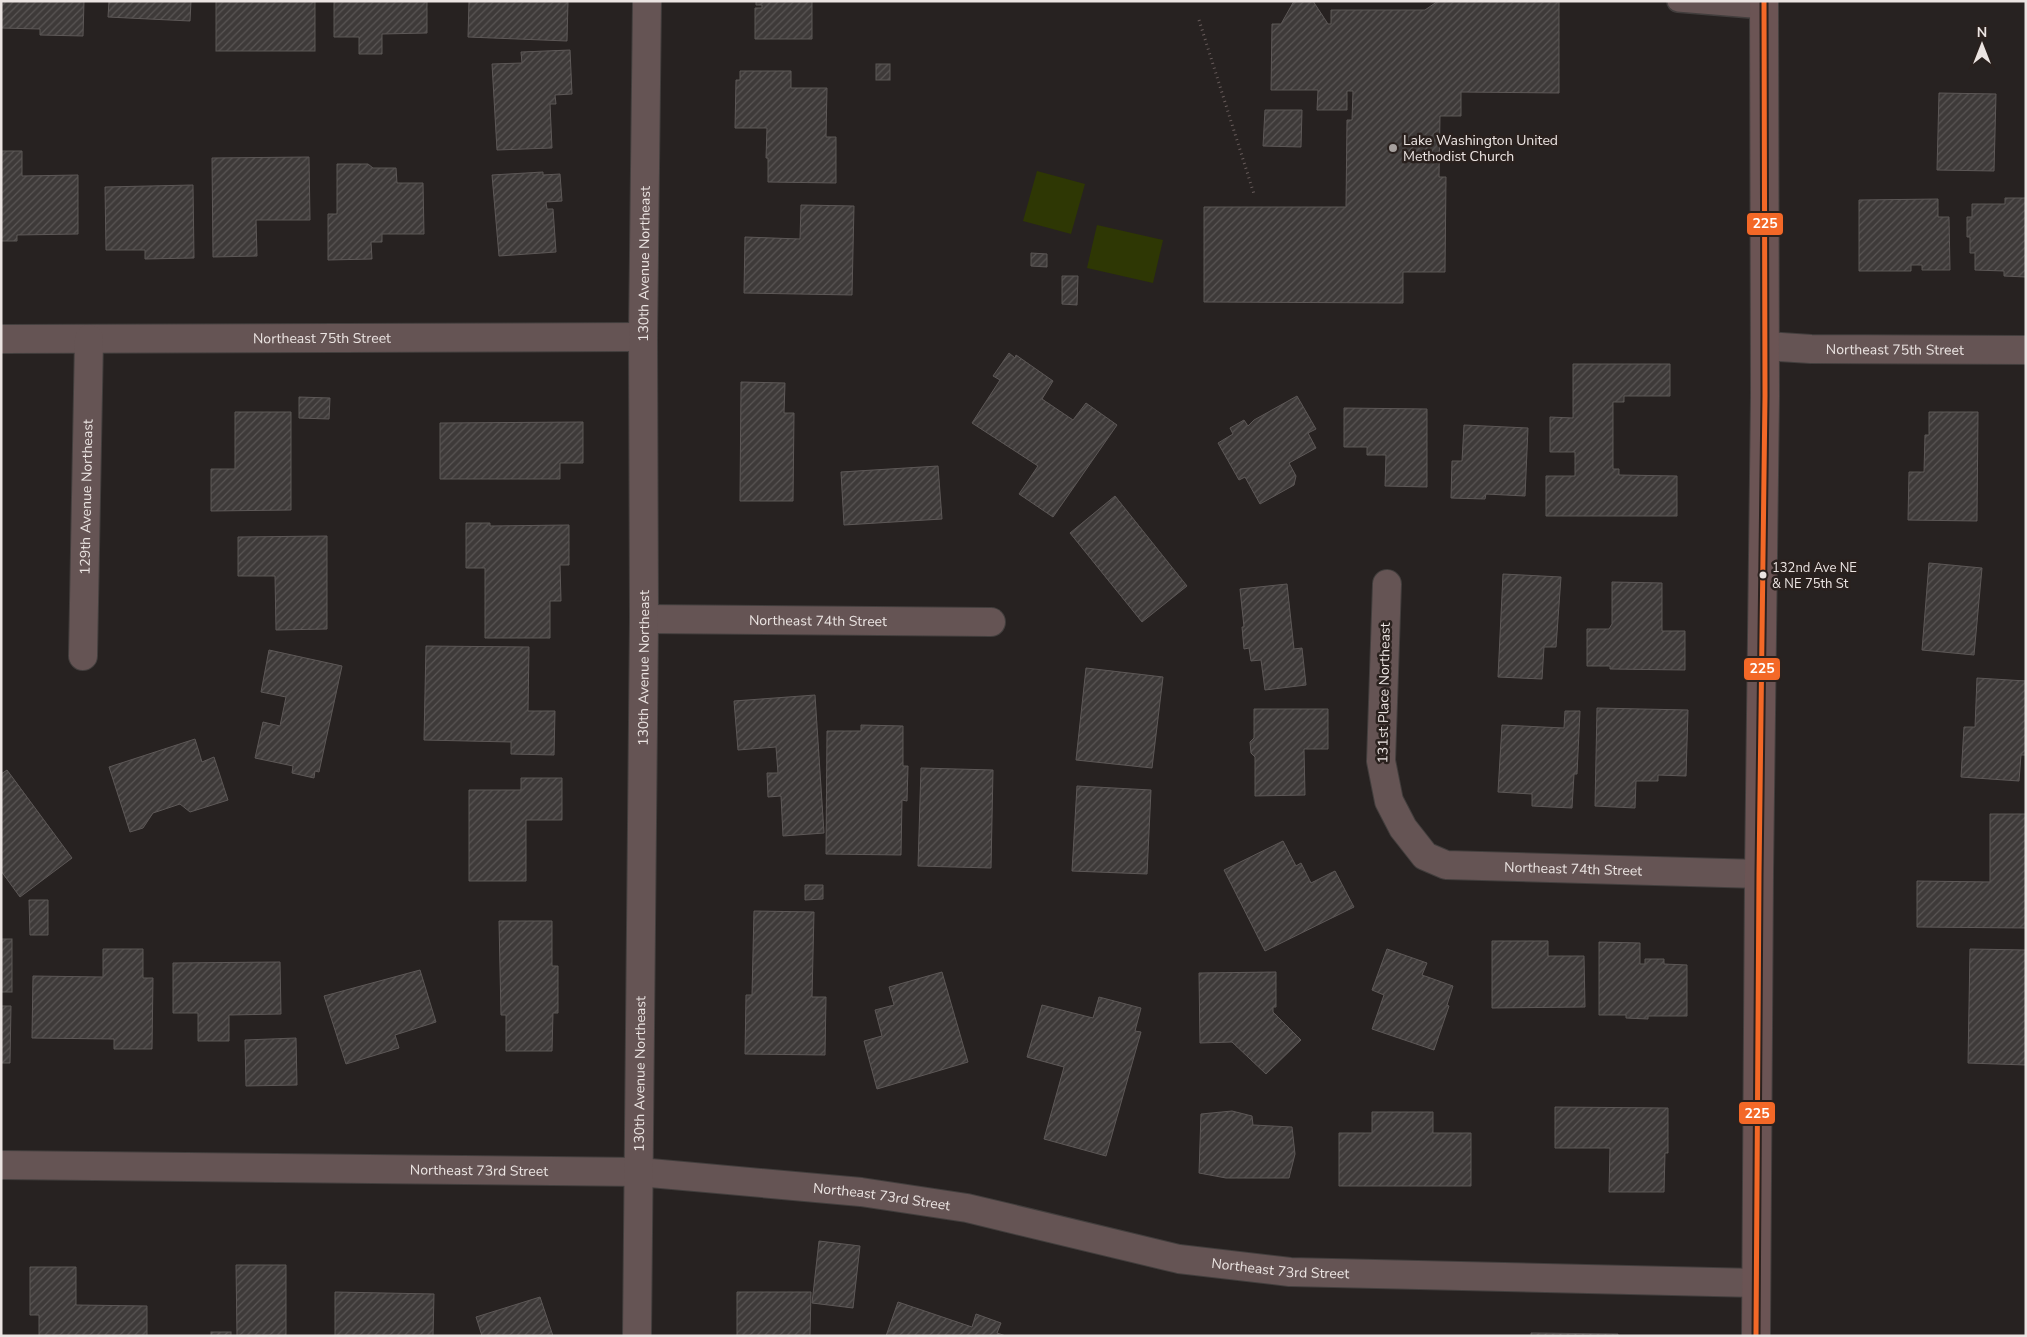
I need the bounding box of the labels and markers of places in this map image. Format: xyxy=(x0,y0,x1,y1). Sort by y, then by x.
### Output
place label: Lake Washington United Methodist Church xyxy=(1403,131,1558,166)
marker: Lake Washington United Methodist Church xyxy=(1387,142,1399,154)
place label: 132nd Ave NE & NE 75th St xyxy=(1772,559,1857,593)
marker: 132nd Ave NE & NE 75th St xyxy=(1758,570,1768,580)

